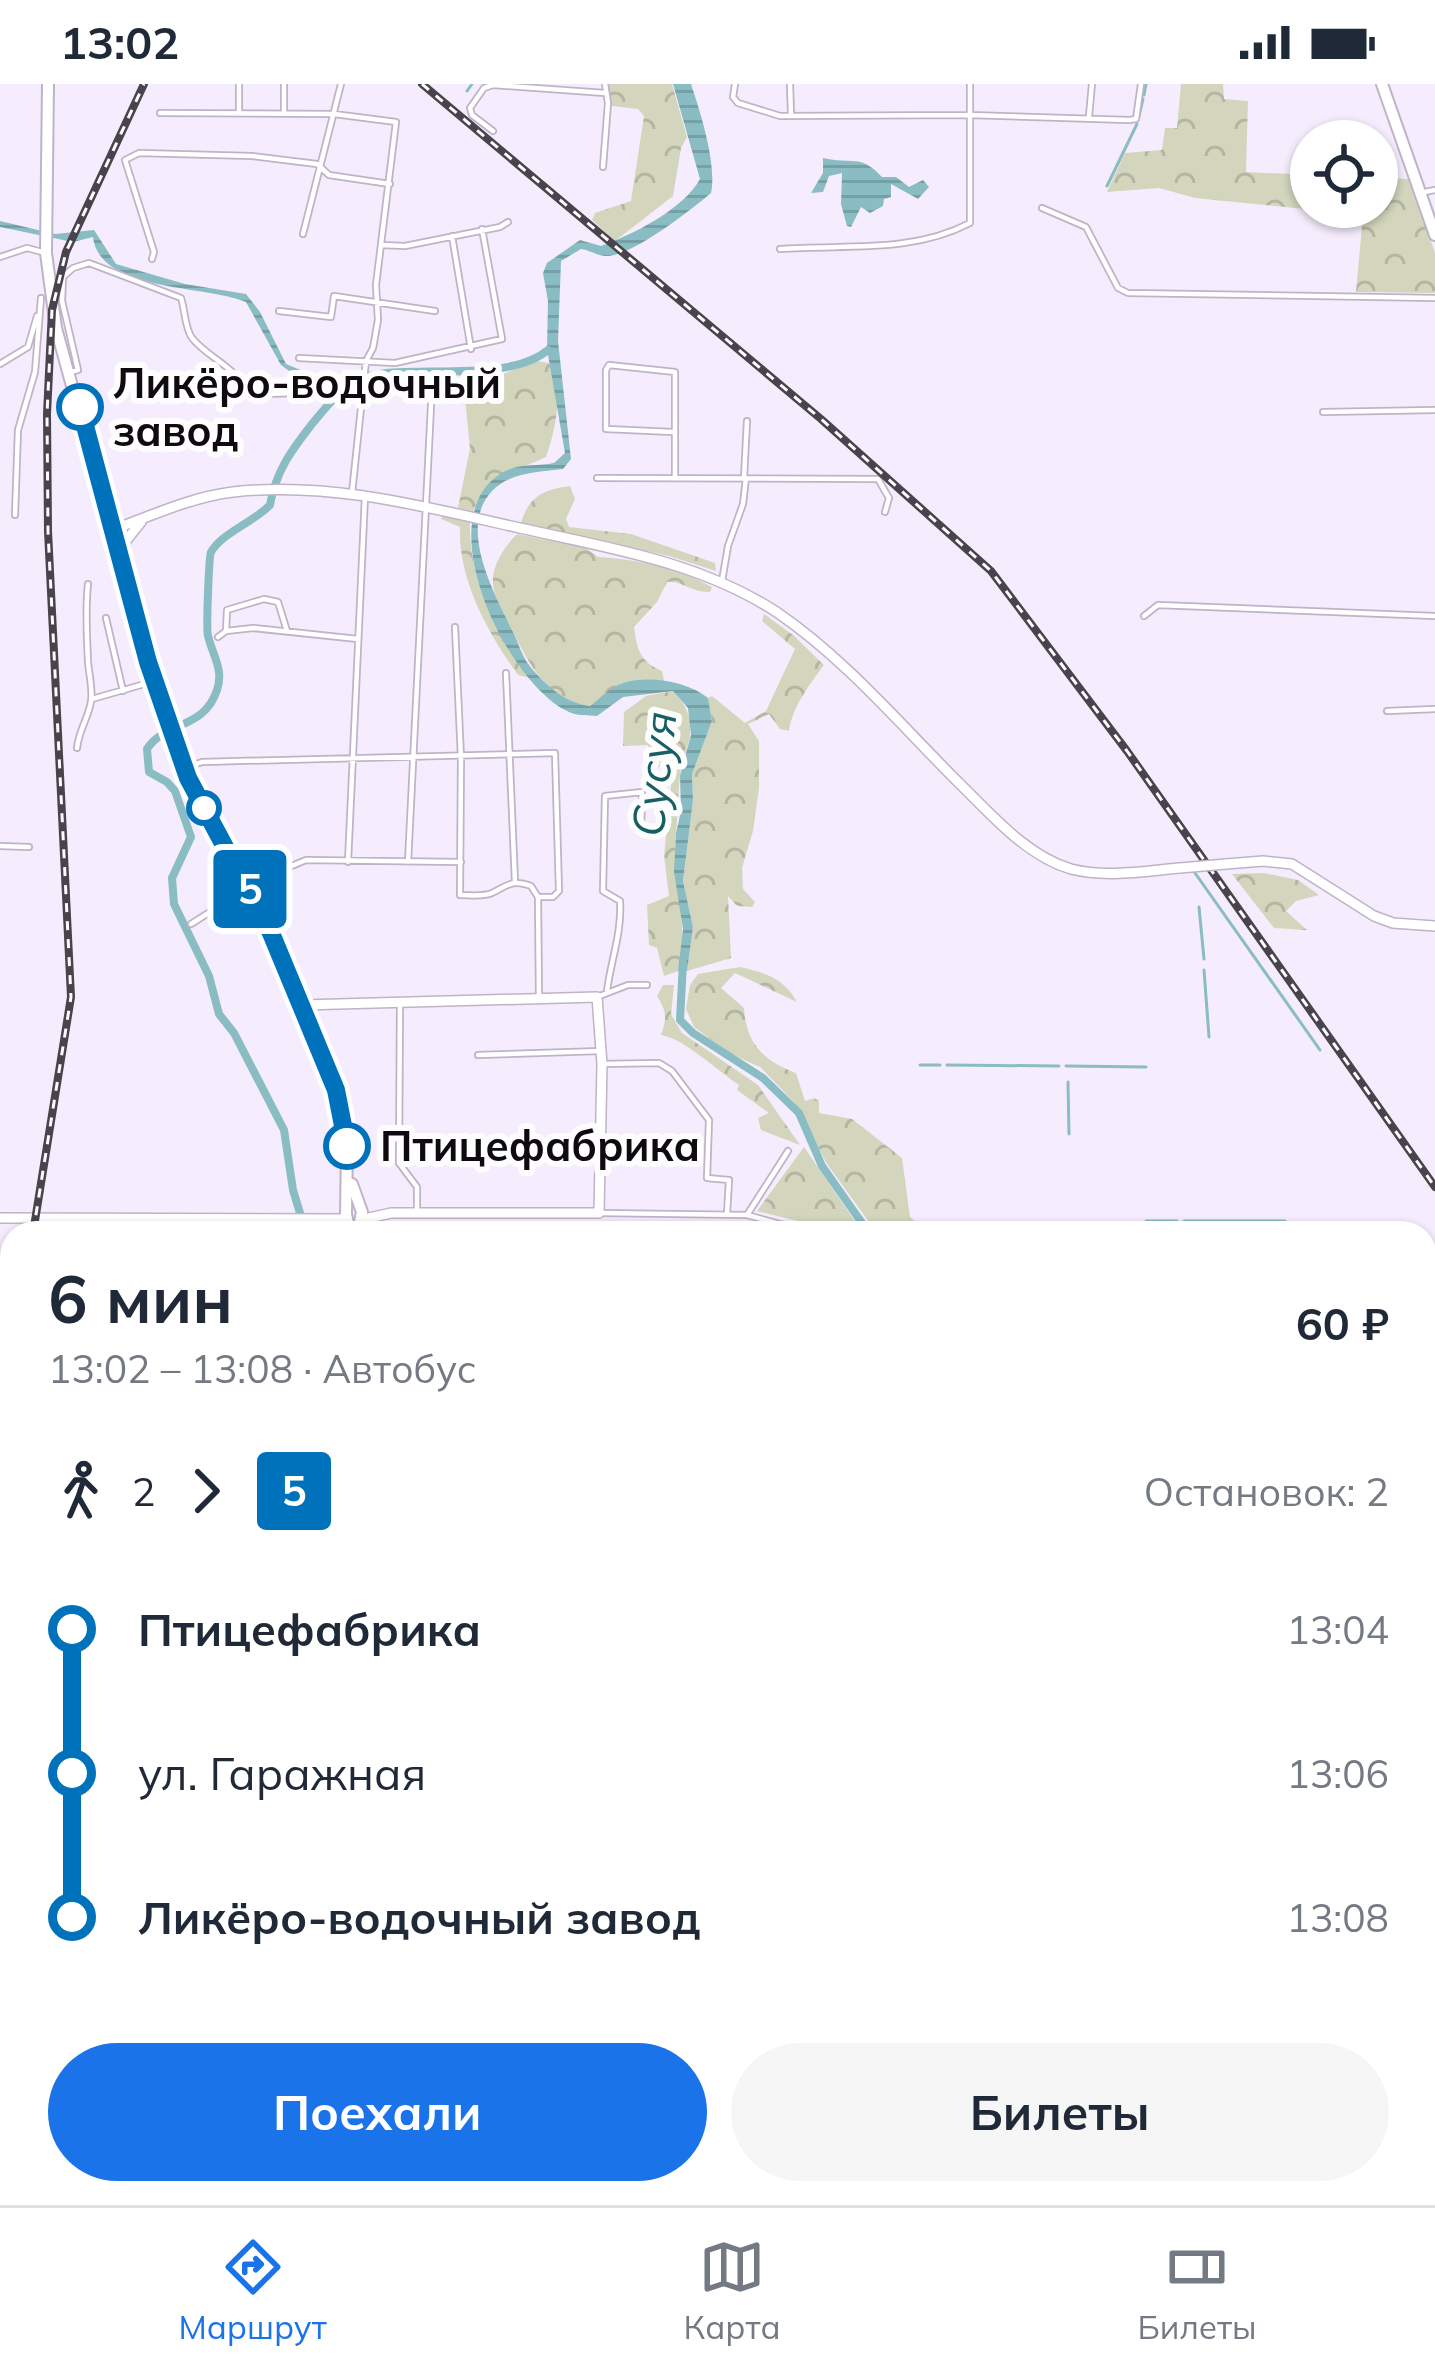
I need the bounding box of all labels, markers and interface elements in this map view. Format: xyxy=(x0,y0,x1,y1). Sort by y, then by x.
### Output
text: 13:02 xyxy=(60,14,179,70)
map controls xyxy=(1290,120,1398,228)
button: locate xyxy=(1290,120,1398,228)
place label: Ликёро-водочный завод xyxy=(113,356,501,457)
marker: Ликёро-водочный завод xyxy=(58,385,102,429)
water label: Сусуя xyxy=(619,708,687,839)
unlabelled marker xyxy=(188,792,220,824)
line badge: 5 xyxy=(211,850,289,928)
text: 5 xyxy=(237,862,263,915)
place label: Птицефабрика xyxy=(380,1119,700,1172)
marker: Птицефабрика xyxy=(325,1124,369,1168)
text: 6 мин xyxy=(48,1257,233,1340)
text: 60 ₽ xyxy=(1296,1295,1389,1351)
text: 13:02 – 13:08 · Автобус xyxy=(48,1344,477,1393)
icon: walk xyxy=(48,1458,114,1524)
icon: forward xyxy=(173,1458,239,1524)
text: 5 xyxy=(281,1464,307,1517)
text: 2 xyxy=(132,1467,155,1516)
text: Остановок: 2 xyxy=(1144,1467,1389,1516)
text: Птицефабрика xyxy=(138,1601,481,1657)
text: 13:04 xyxy=(1287,1605,1389,1654)
text: ул. Гаражная xyxy=(138,1745,426,1801)
text: 13:06 xyxy=(1287,1749,1389,1798)
text: Ликёро-водочный завод xyxy=(138,1889,700,1945)
text: 13:08 xyxy=(1287,1893,1389,1942)
button: Поехали xyxy=(48,2043,707,2181)
button: Билеты xyxy=(731,2043,1389,2181)
tab: Маршрут xyxy=(178,2234,327,2347)
tab: Карта xyxy=(684,2234,781,2347)
tab: Билеты xyxy=(1137,2234,1257,2347)

